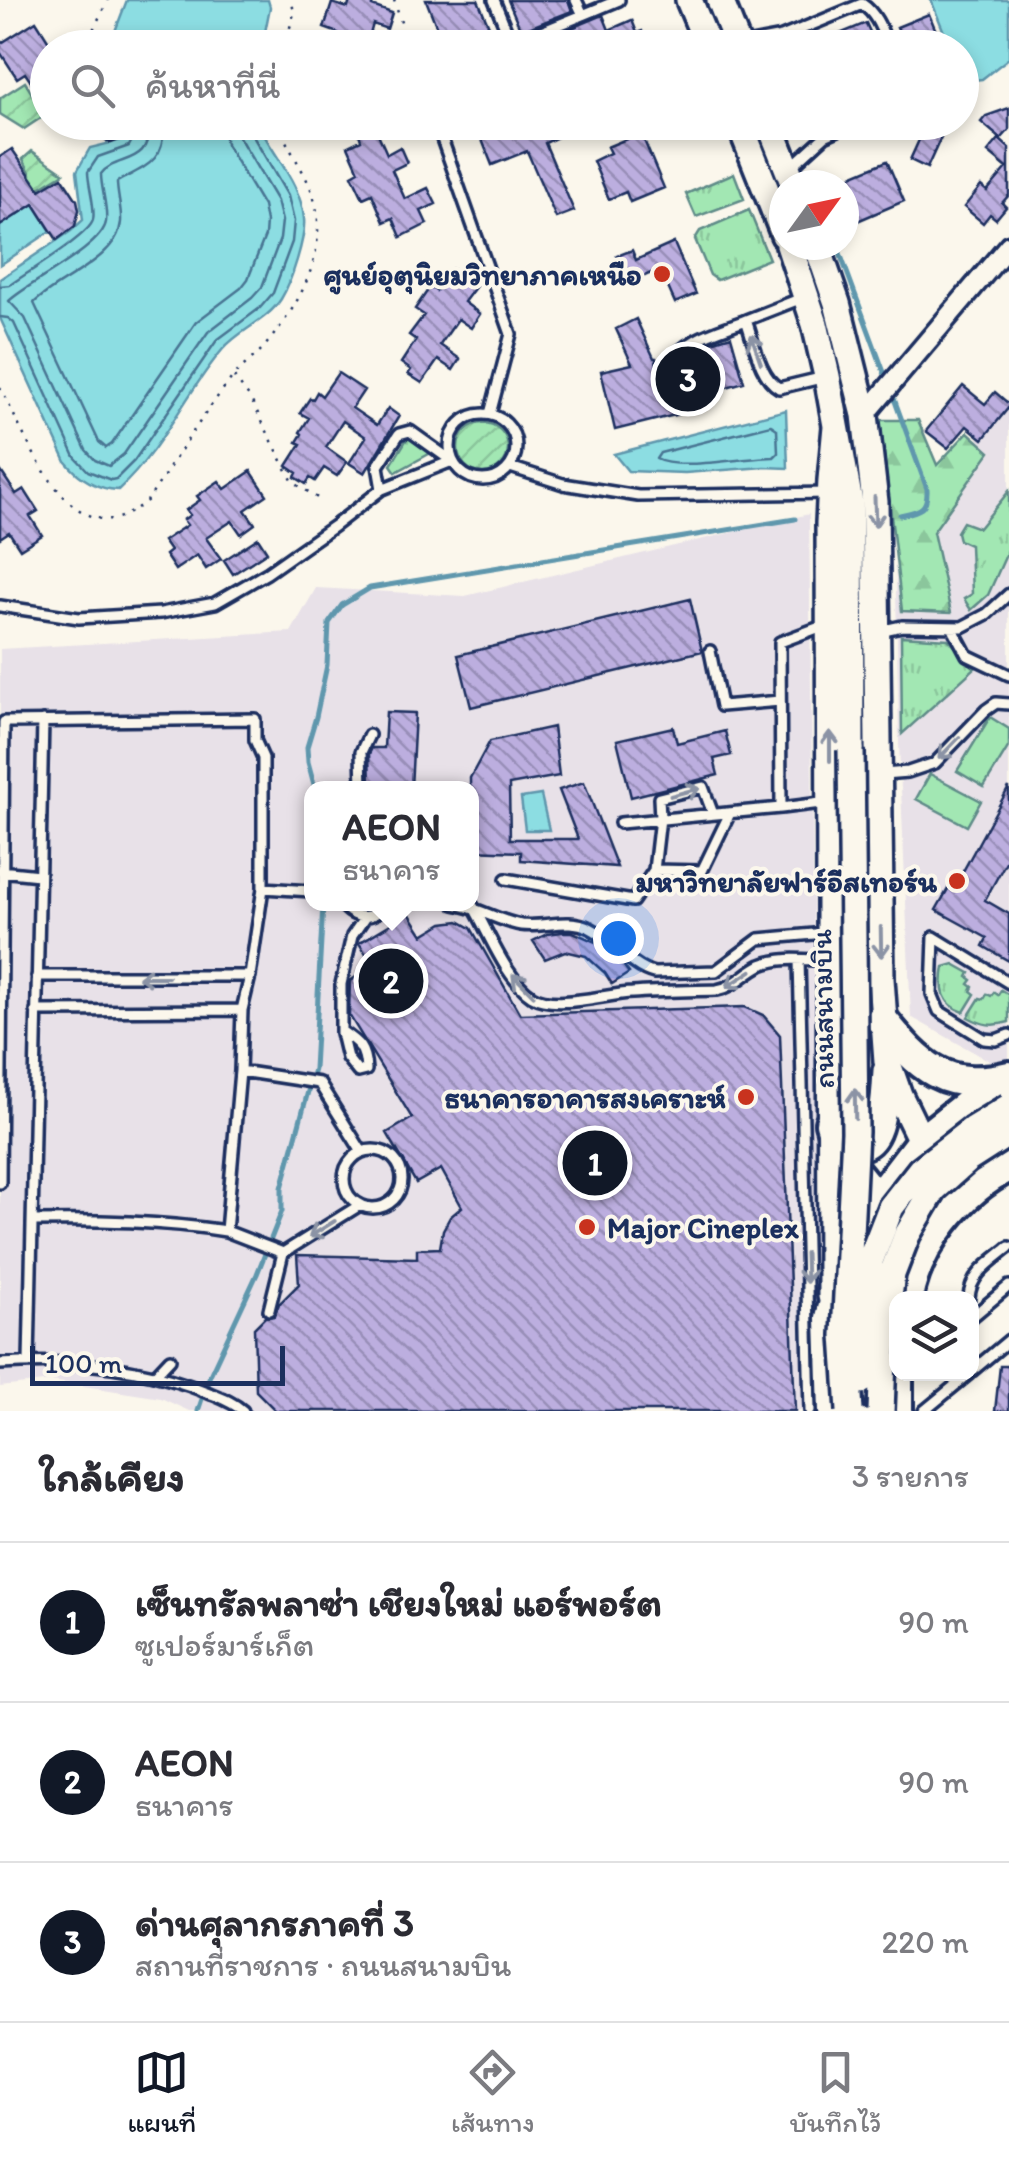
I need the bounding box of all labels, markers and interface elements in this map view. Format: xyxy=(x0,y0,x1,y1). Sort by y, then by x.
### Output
search box xyxy=(30,30,979,140)
icon: search xyxy=(65,58,120,113)
text: ค้นหาที่นี่ xyxy=(145,62,280,108)
north arrow xyxy=(769,170,859,260)
place label: ศูนย์อุตุนิยมวิทยาภาคเหนือ xyxy=(323,256,642,295)
marker: ศูนย์อุตุนิยมวิทยาภาคเหนือ xyxy=(651,263,673,285)
one-way arrow xyxy=(746,334,764,366)
pin: 3 xyxy=(656,342,720,416)
one-way arrow xyxy=(865,496,884,528)
one-way arrow xyxy=(820,730,840,762)
one-way arrow xyxy=(937,736,961,760)
popup xyxy=(304,781,479,911)
one-way arrow xyxy=(669,781,700,800)
text: AEON xyxy=(342,804,441,850)
text: ธนาคาร xyxy=(342,850,441,888)
place label: มหาวิทยาลัยฟาร์อีสเทอร์น xyxy=(636,863,938,900)
marker: มหาวิทยาลัยฟาร์อีสเทอร์น xyxy=(946,870,968,892)
your location xyxy=(593,913,644,964)
one-way arrow xyxy=(871,926,890,958)
street label: ถนนสนามบิน xyxy=(802,929,842,1089)
pin: 2 xyxy=(358,944,424,1018)
one-way arrow xyxy=(137,968,170,986)
one-way arrow xyxy=(726,969,754,990)
one-way arrow xyxy=(511,973,536,998)
place label: ธนาคารอาคารสงเคราะห์ xyxy=(444,1079,726,1116)
marker: ธนาคารอาคารสงเคราะห์ xyxy=(735,1086,757,1108)
one-way arrow xyxy=(846,1088,864,1120)
pin: 1 xyxy=(562,1126,628,1200)
place label: Major Cineplex xyxy=(607,1209,800,1246)
marker: Major Cineplex xyxy=(576,1216,598,1238)
one-way arrow xyxy=(308,1219,337,1239)
one-way arrow xyxy=(797,1251,816,1283)
map controls xyxy=(889,1291,979,1381)
button: layers xyxy=(889,1291,979,1381)
scale bar xyxy=(30,1341,285,1386)
text: 100 m xyxy=(45,1346,122,1380)
text: ใกล้เคียง xyxy=(40,1451,185,1502)
text: 3 รายการ xyxy=(852,1457,969,1495)
text: เซ็นทรัลพลาซ่า เชียงใหม่ แอร์พอร์ต xyxy=(135,1580,662,1626)
text: 1 xyxy=(65,1603,80,1641)
text: 90 m xyxy=(898,1603,969,1641)
text: ซูเปอร์มาร์เก็ต xyxy=(135,1626,315,1664)
text: AEON xyxy=(135,1740,234,1786)
text: 2 xyxy=(64,1763,81,1801)
text: 90 m xyxy=(898,1763,969,1801)
text: ธนาคาร xyxy=(135,1786,234,1824)
text: ด่านศุลากรภาคที่ 3 xyxy=(135,1900,414,1946)
text: 3 xyxy=(64,1923,81,1961)
text: 220 m xyxy=(882,1923,969,1961)
text: สถานที่ราชการ · ถนนสนามบิน xyxy=(135,1946,511,1984)
tab: แผนที่ xyxy=(127,2045,196,2139)
tab: เส้นทาง xyxy=(451,2045,535,2139)
tab: บันทึกไว้ xyxy=(790,2045,882,2139)

